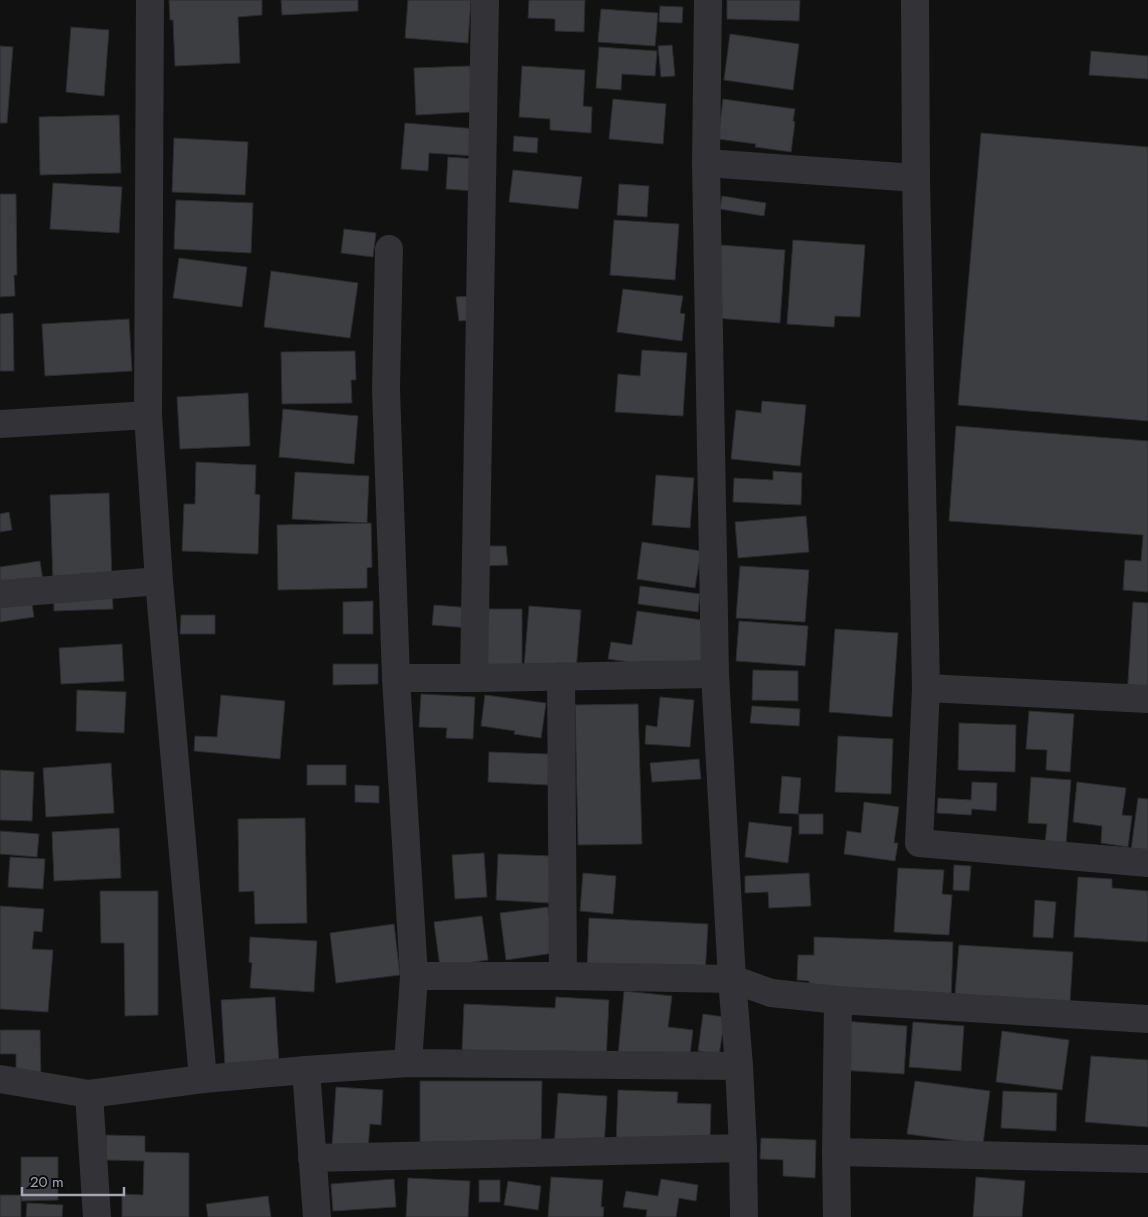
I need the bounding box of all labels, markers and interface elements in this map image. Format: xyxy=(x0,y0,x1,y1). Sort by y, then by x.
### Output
scale bar xyxy=(22,1164,125,1196)
text: 20 m xyxy=(30,1171,64,1193)

